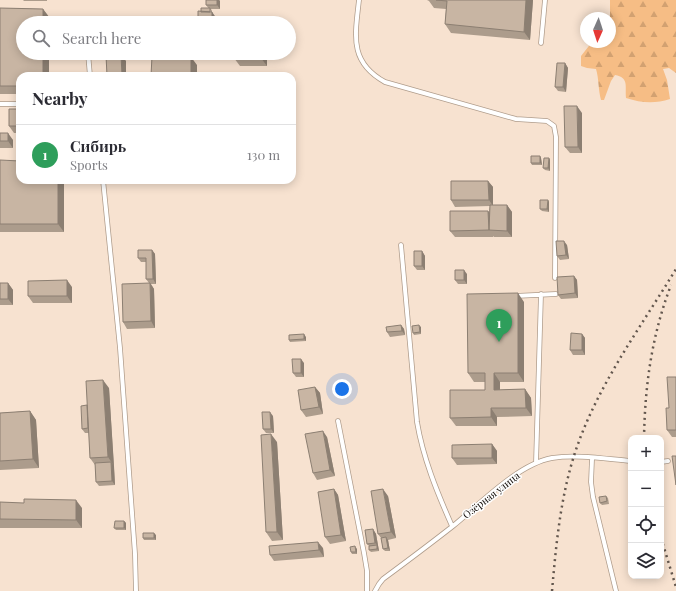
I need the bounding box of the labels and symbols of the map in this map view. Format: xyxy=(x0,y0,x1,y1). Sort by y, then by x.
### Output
north arrow xyxy=(580,12,616,48)
pin: 1 xyxy=(486,309,512,342)
your location xyxy=(332,379,352,399)
street label: Озёрная улица xyxy=(460,468,522,522)

